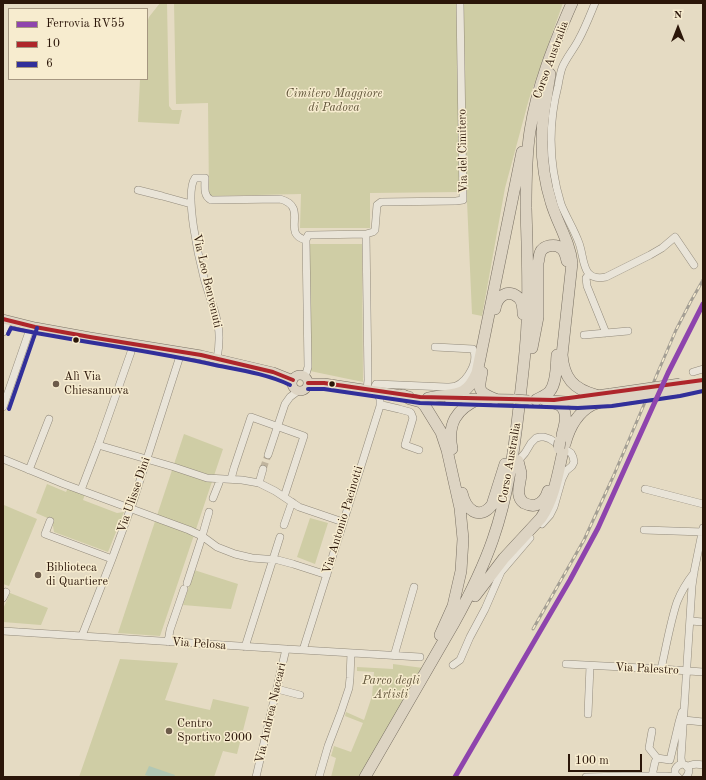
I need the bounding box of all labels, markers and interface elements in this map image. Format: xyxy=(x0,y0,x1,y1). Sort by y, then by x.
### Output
legend xyxy=(8,8,148,80)
north arrow xyxy=(658,8,698,48)
text: N xyxy=(674,10,682,21)
text: Ferrovia RV55 xyxy=(46,18,125,30)
street label: Corso Australia xyxy=(530,19,572,101)
text: 10 xyxy=(46,38,60,50)
text: 6 xyxy=(46,58,53,70)
park label: Cimitero Maggiore di Padova xyxy=(286,87,382,115)
street label: Via del Cimitero xyxy=(455,109,471,193)
street label: Via Leo Benvenuti xyxy=(189,233,225,329)
unlabelled marker xyxy=(71,335,81,345)
place label: Alì Via Chiesanuova xyxy=(64,370,129,398)
marker: Alì Via Chiesanuova xyxy=(51,379,61,389)
unlabelled marker xyxy=(327,379,337,389)
street label: Corso Australia xyxy=(496,422,524,504)
street label: Via Ulisse Dini xyxy=(114,455,154,535)
street label: Via Antonio Pacinotti xyxy=(320,464,366,576)
place label: Biblioteca di Quartiere xyxy=(46,561,108,589)
marker: Biblioteca di Quartiere xyxy=(33,570,43,580)
street label: Via Pelosa xyxy=(171,635,227,653)
street label: Via Palestro xyxy=(615,660,679,678)
street label: Via Andrea Naccari xyxy=(252,661,290,765)
park label: Parco degli Artisti xyxy=(362,674,420,702)
place label: Centro Sportivo 2000 xyxy=(177,717,252,745)
marker: Centro Sportivo 2000 xyxy=(164,726,174,736)
scale bar xyxy=(570,746,644,772)
text: 100 m xyxy=(575,755,609,767)

